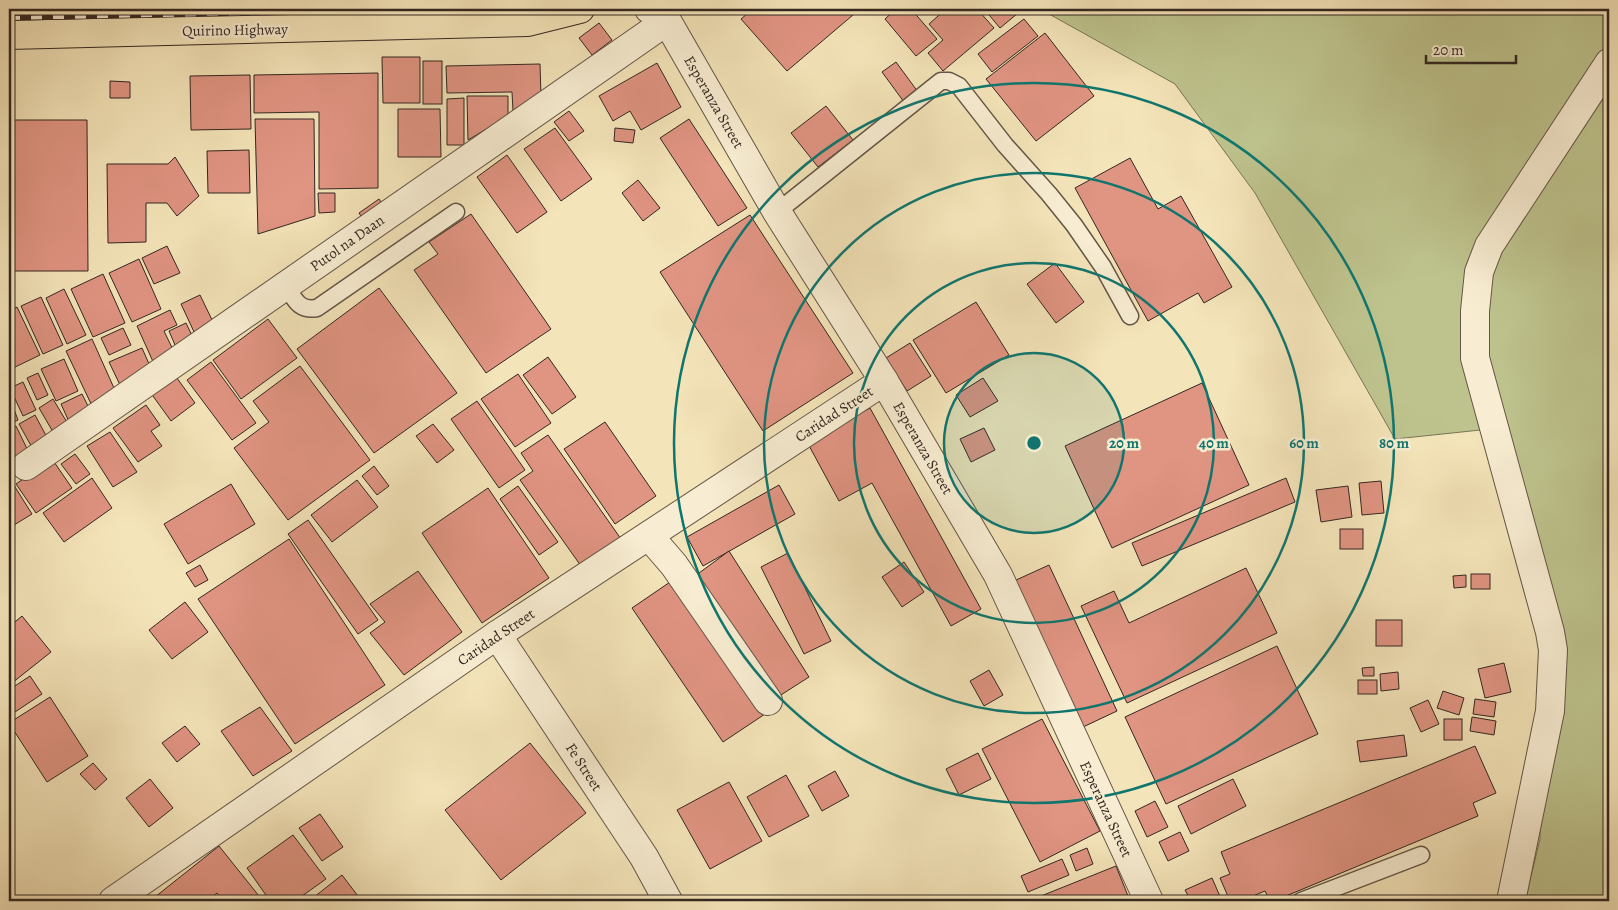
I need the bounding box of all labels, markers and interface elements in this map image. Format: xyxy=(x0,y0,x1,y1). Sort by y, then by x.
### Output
street label: Quirino Highway xyxy=(182,19,288,41)
scale bar xyxy=(1426,32,1516,64)
text: 20 m xyxy=(1433,40,1464,60)
street label: Esperanza Street xyxy=(679,52,749,152)
street label: Putol na Daan xyxy=(306,210,388,276)
street label: Caridad Street xyxy=(791,381,877,447)
street label: Esperanza Street xyxy=(888,398,958,498)
text: 20 m xyxy=(1109,433,1139,453)
text: 40 m xyxy=(1199,433,1229,453)
text: 60 m xyxy=(1289,433,1319,453)
text: 80 m xyxy=(1379,433,1409,453)
centre of rings xyxy=(1025,434,1043,452)
street label: Caridad Street xyxy=(453,604,539,670)
street label: Fe Street xyxy=(561,739,607,795)
street label: Esperanza Street xyxy=(1075,758,1137,860)

